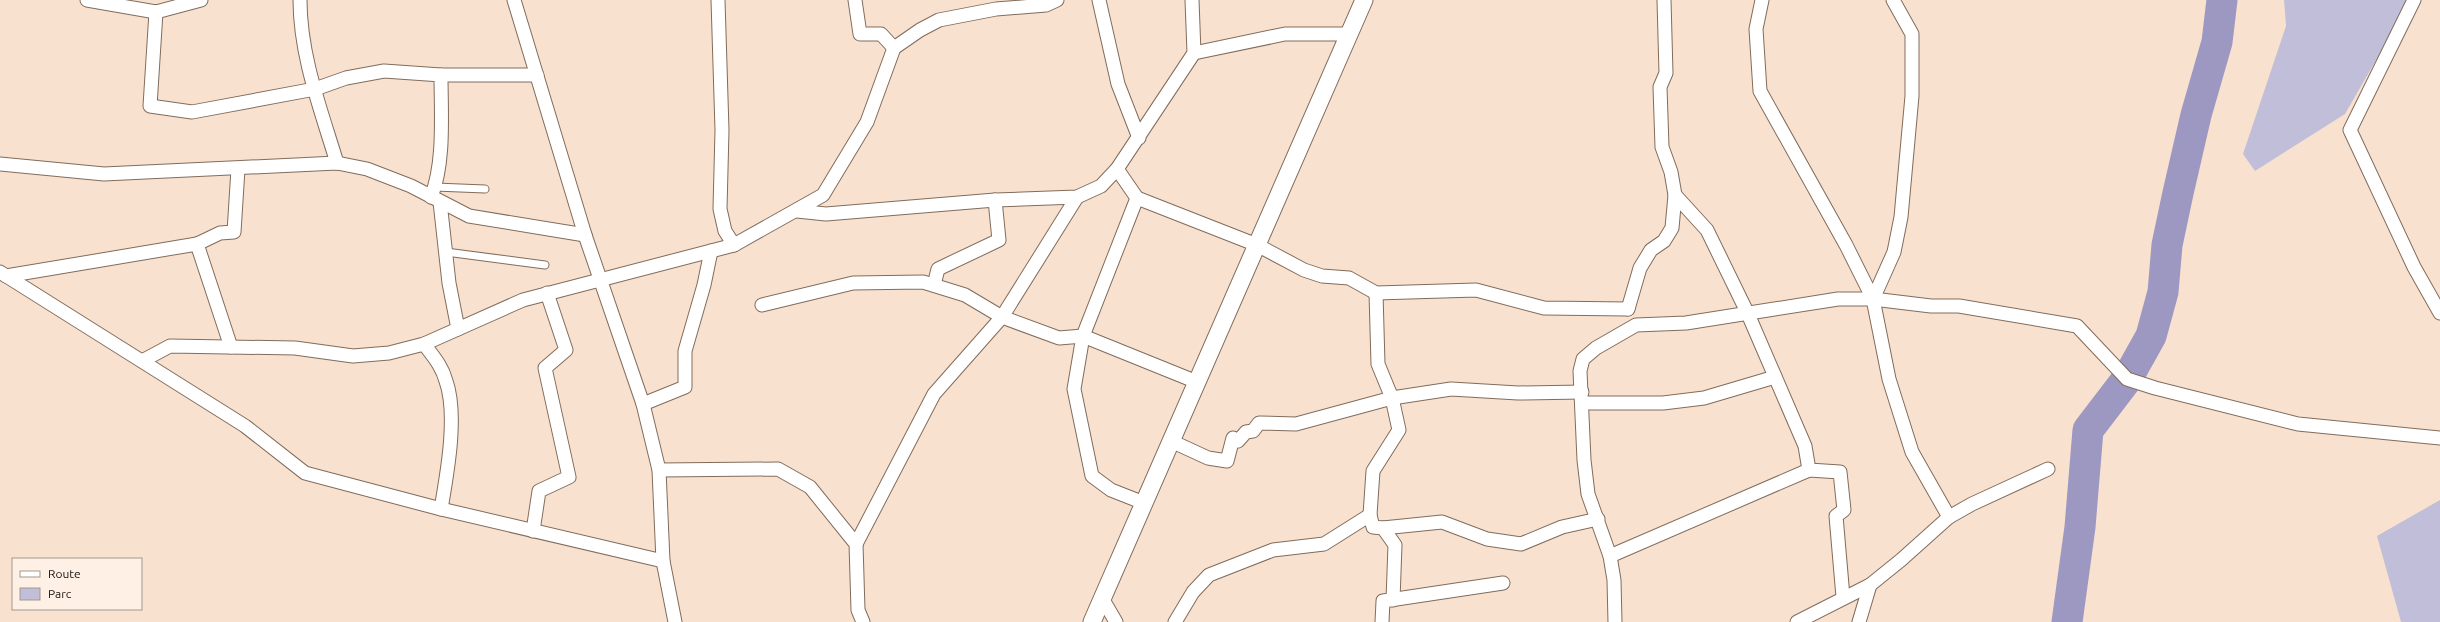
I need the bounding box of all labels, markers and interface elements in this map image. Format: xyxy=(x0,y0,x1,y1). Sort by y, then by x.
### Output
legend xyxy=(12,558,142,610)
text: Route xyxy=(48,567,81,580)
text: Parc xyxy=(48,587,72,600)

